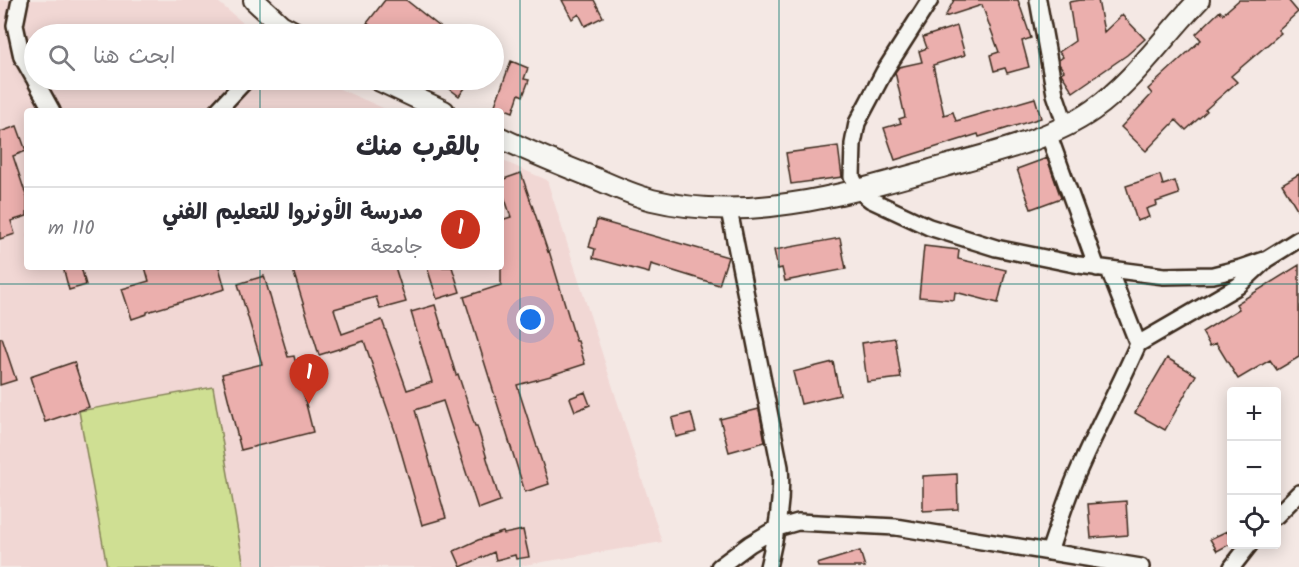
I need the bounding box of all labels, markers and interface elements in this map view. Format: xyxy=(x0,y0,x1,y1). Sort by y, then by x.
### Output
search box xyxy=(24,24,504,90)
text: ابحث هنا xyxy=(93,40,175,75)
icon: search xyxy=(45,41,78,74)
text: بالقرب منك xyxy=(356,127,480,169)
text: مدرسة الأونروا للتعليم الفني xyxy=(163,196,423,231)
text: 110 m xyxy=(48,213,95,245)
text: 1 xyxy=(457,213,464,245)
text: جامعة xyxy=(371,232,423,264)
your location xyxy=(516,305,545,334)
pin: 1 xyxy=(290,354,328,404)
map controls xyxy=(1227,387,1281,549)
button: + xyxy=(1227,387,1281,441)
button: − xyxy=(1227,441,1281,495)
button: locate xyxy=(1227,495,1281,549)

